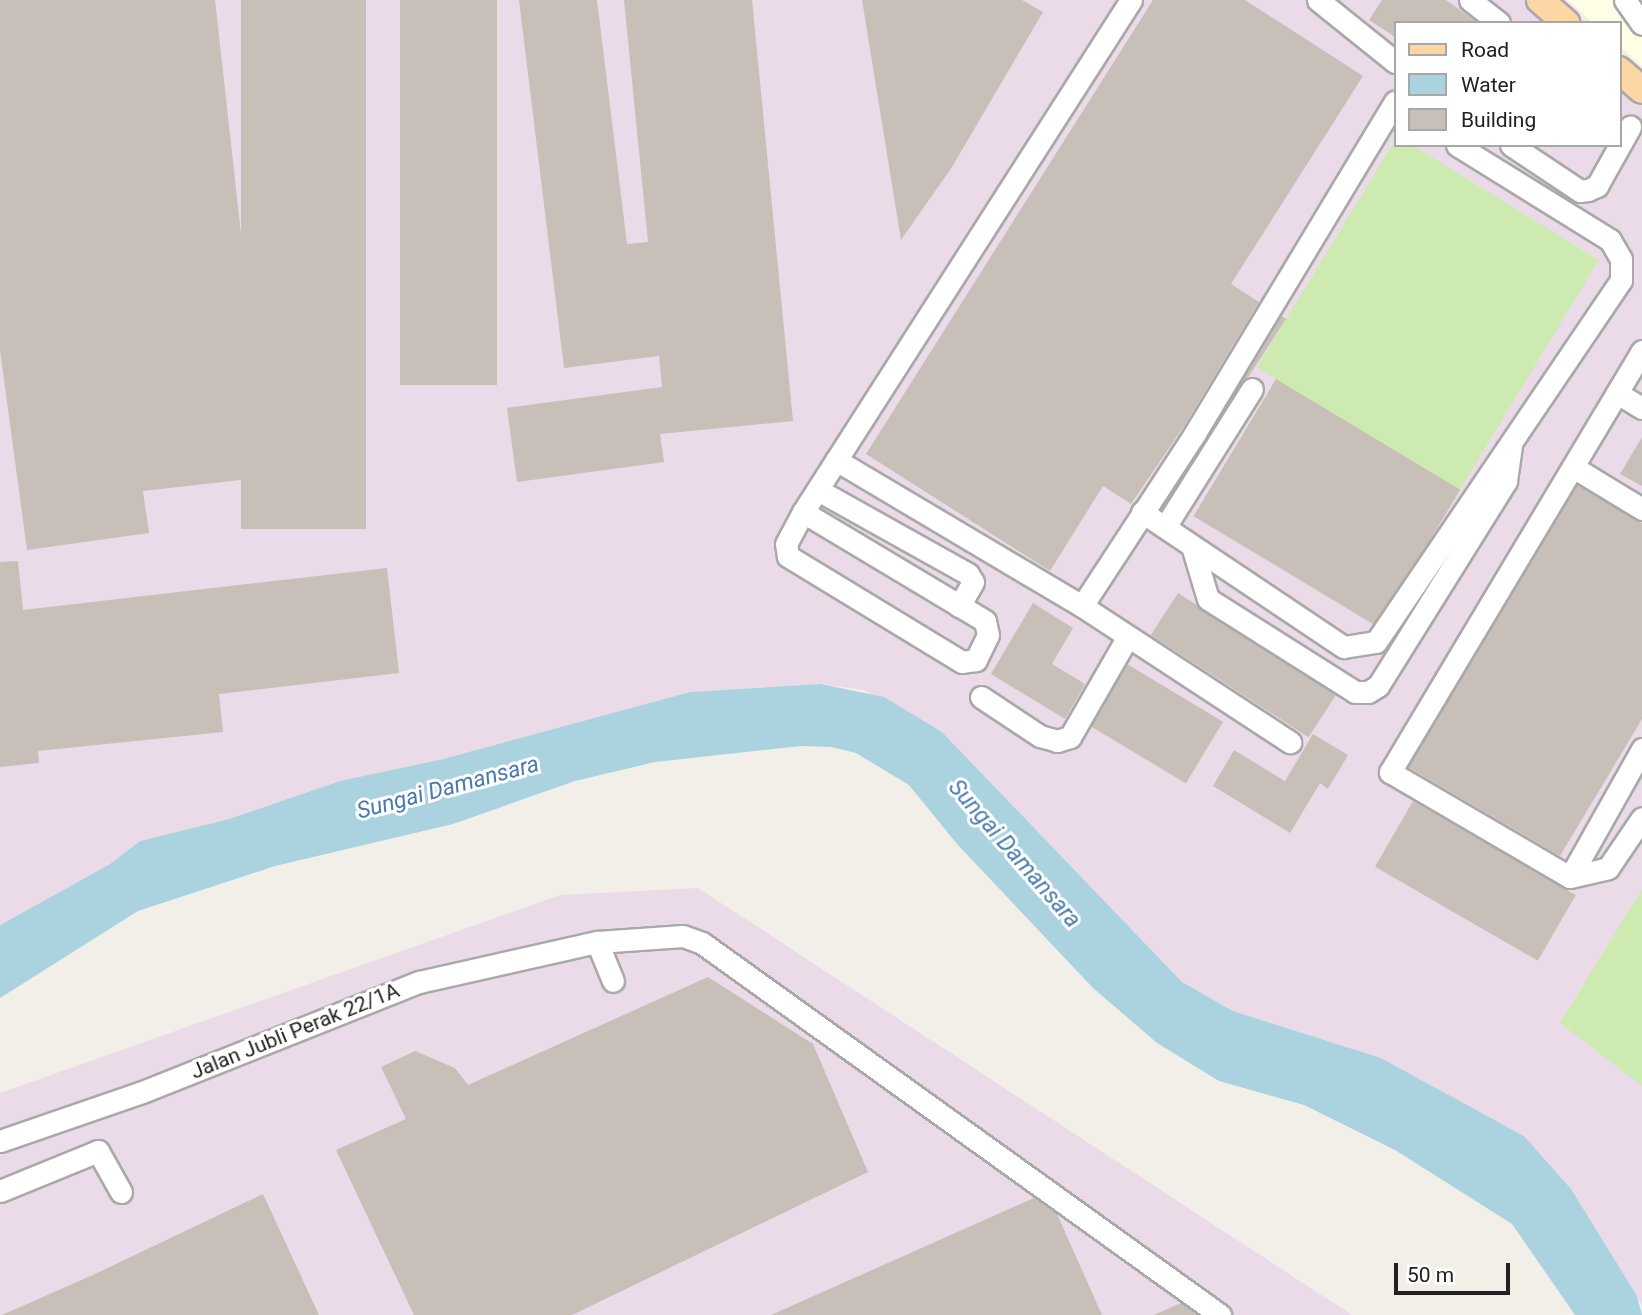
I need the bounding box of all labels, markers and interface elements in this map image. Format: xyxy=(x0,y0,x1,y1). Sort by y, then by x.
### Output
legend xyxy=(1394,21,1621,147)
text: Road xyxy=(1461,38,1509,62)
text: Water xyxy=(1461,73,1516,97)
text: Building xyxy=(1461,108,1536,132)
water label: Sungai Damansara xyxy=(354,750,542,826)
water label: Sungai Damansara xyxy=(942,774,1086,934)
street label: Jalan Jubli Perak 22/1A xyxy=(187,978,403,1084)
scale bar xyxy=(1397,1248,1512,1292)
text: 50 m xyxy=(1407,1263,1454,1287)

